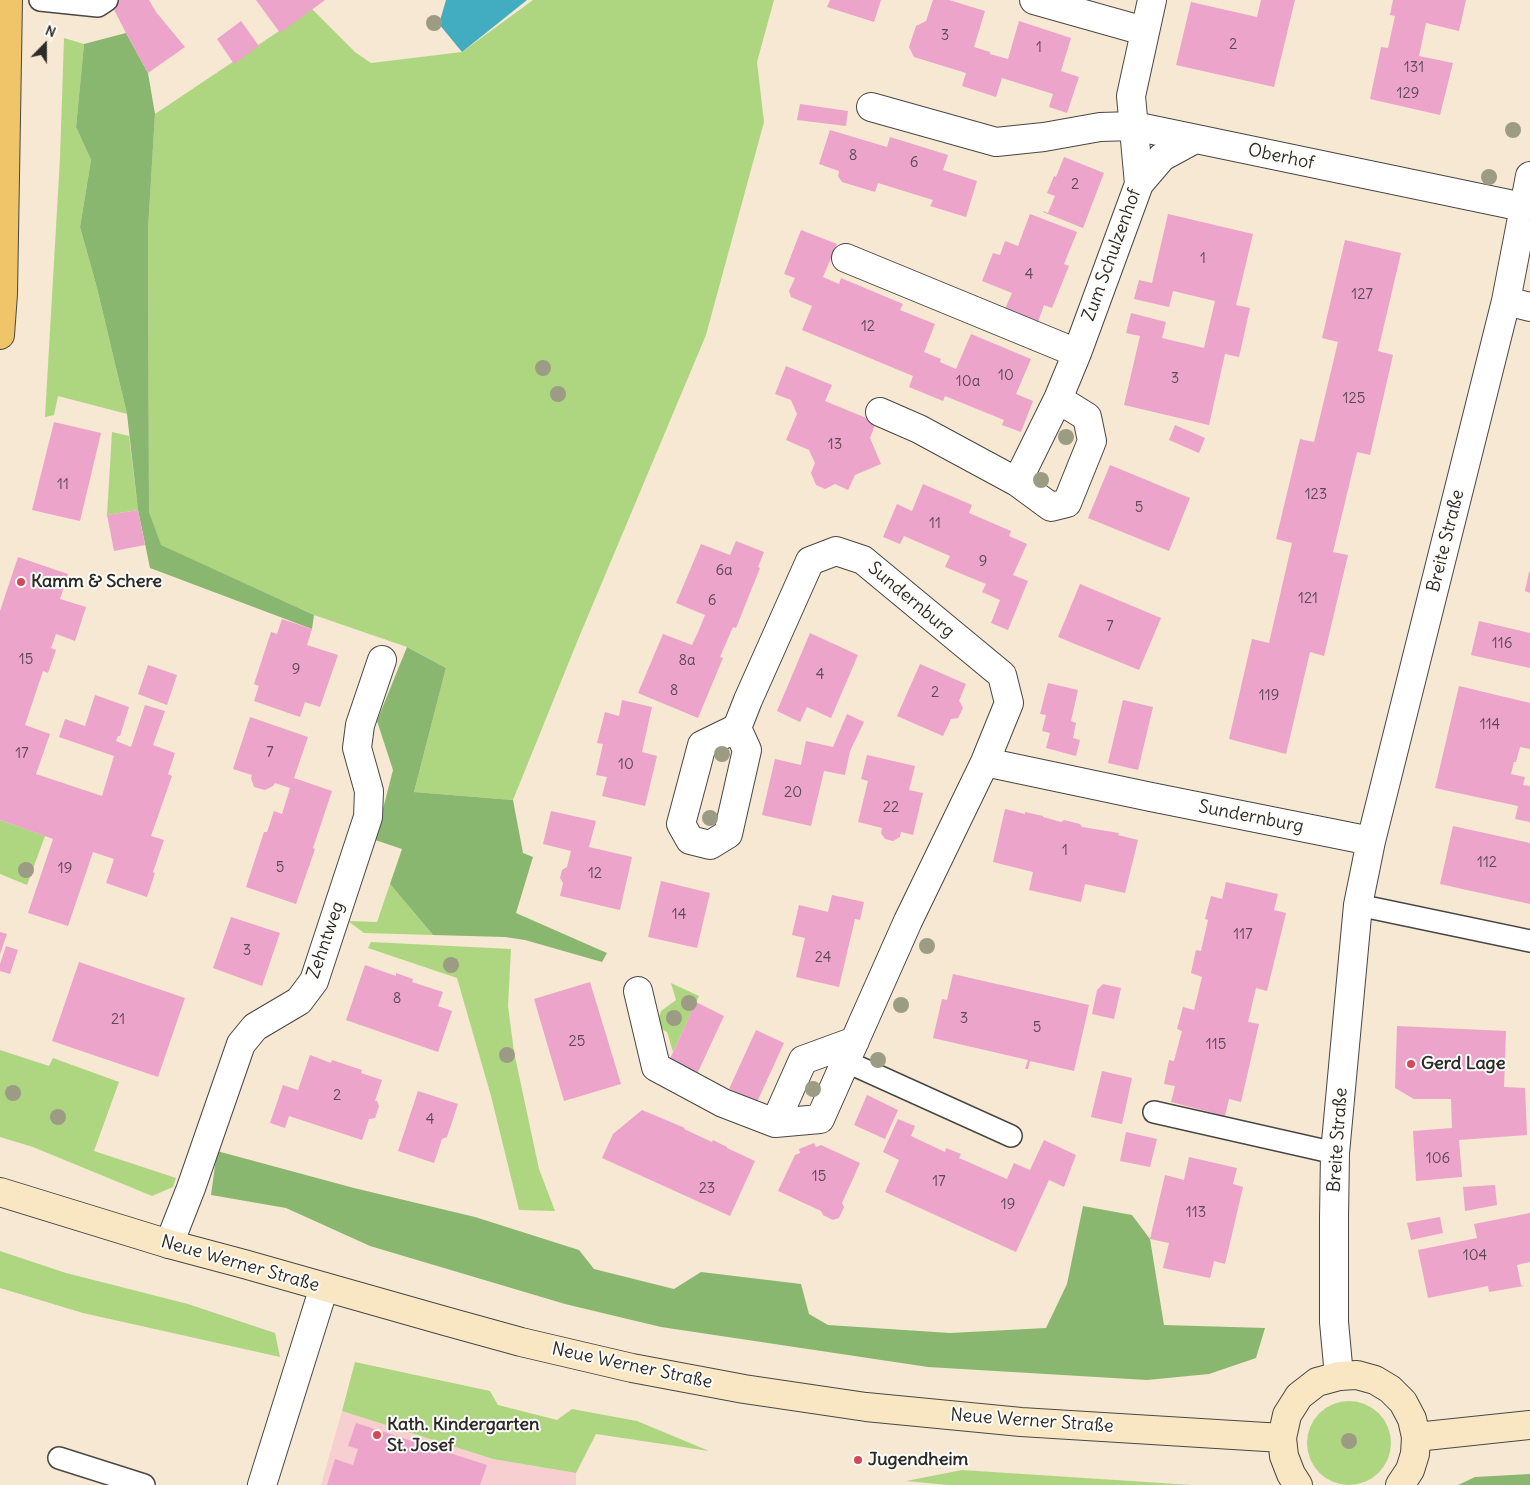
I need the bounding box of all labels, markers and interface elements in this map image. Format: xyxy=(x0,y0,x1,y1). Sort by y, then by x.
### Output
north arrow xyxy=(20,20,70,70)
text: N xyxy=(43,21,58,41)
house number: 3 xyxy=(941,27,949,45)
house number: 2 xyxy=(1229,36,1237,54)
house number: 1 xyxy=(1036,39,1042,57)
house number: 131 xyxy=(1404,59,1424,77)
house number: 129 xyxy=(1397,85,1419,103)
street label: Oberhof xyxy=(1246,139,1316,175)
house number: 8 xyxy=(849,147,857,165)
house number: 6 xyxy=(910,154,918,172)
house number: 2 xyxy=(1071,176,1079,194)
street label: Zum Schulzenhof xyxy=(1078,186,1146,324)
house number: 1 xyxy=(1200,250,1206,268)
house number: 4 xyxy=(1025,266,1033,284)
house number: 127 xyxy=(1351,286,1373,304)
house number: 12 xyxy=(861,318,875,336)
house number: 10 xyxy=(998,367,1014,385)
house number: 3 xyxy=(1171,370,1179,388)
house number: 10a xyxy=(956,373,980,391)
house number: 125 xyxy=(1343,390,1365,408)
house number: 13 xyxy=(828,436,842,454)
house number: 11 xyxy=(57,476,69,494)
house number: 123 xyxy=(1305,486,1327,504)
street label: Breite Straße xyxy=(1423,488,1469,594)
house number: 5 xyxy=(1135,499,1143,517)
house number: 11 xyxy=(929,515,941,533)
house number: 9 xyxy=(979,553,987,571)
street label: Sundernburg xyxy=(863,557,959,643)
house number: 6a xyxy=(715,562,733,580)
place label: Kamm & Schere xyxy=(31,571,162,593)
marker: Kamm & Schere xyxy=(15,576,27,588)
house number: 121 xyxy=(1298,590,1318,608)
house number: 6 xyxy=(708,592,716,610)
house number: 7 xyxy=(1106,618,1114,636)
house number: 116 xyxy=(1492,635,1512,653)
house number: 15 xyxy=(19,651,33,669)
house number: 8a xyxy=(678,652,696,670)
house number: 9 xyxy=(292,661,300,679)
house number: 4 xyxy=(816,666,824,684)
house number: 8 xyxy=(670,682,678,700)
house number: 2 xyxy=(931,684,939,702)
house number: 119 xyxy=(1259,687,1279,705)
house number: 114 xyxy=(1480,716,1500,734)
house number: 7 xyxy=(266,744,274,762)
house number: 17 xyxy=(15,745,29,763)
house number: 10 xyxy=(618,756,634,774)
house number: 20 xyxy=(784,784,802,802)
street label: Sundernburg xyxy=(1197,796,1305,838)
house number: 22 xyxy=(883,799,899,817)
house number: 1 xyxy=(1062,842,1068,860)
house number: 112 xyxy=(1477,854,1497,872)
house number: 5 xyxy=(276,859,284,877)
house number: 19 xyxy=(58,860,72,878)
house number: 12 xyxy=(588,865,602,883)
street label: Zehntweg xyxy=(303,899,349,981)
house number: 14 xyxy=(672,906,686,924)
house number: 117 xyxy=(1233,926,1253,944)
house number: 3 xyxy=(243,942,251,960)
house number: 24 xyxy=(815,949,831,967)
house number: 8 xyxy=(393,990,401,1008)
house number: 3 xyxy=(960,1010,968,1028)
house number: 21 xyxy=(111,1011,125,1029)
house number: 5 xyxy=(1033,1019,1041,1037)
house number: 25 xyxy=(569,1033,585,1051)
house number: 115 xyxy=(1206,1036,1226,1054)
place label: Gerd Lage xyxy=(1421,1053,1505,1075)
marker: Gerd Lage xyxy=(1405,1058,1417,1070)
house number: 2 xyxy=(333,1087,341,1105)
street label: Breite Straße xyxy=(1324,1087,1352,1193)
house number: 4 xyxy=(426,1111,434,1129)
house number: 106 xyxy=(1426,1150,1450,1168)
house number: 15 xyxy=(812,1168,826,1186)
house number: 17 xyxy=(932,1173,946,1191)
house number: 23 xyxy=(699,1180,715,1198)
house number: 19 xyxy=(1001,1196,1015,1214)
house number: 113 xyxy=(1186,1204,1206,1222)
street label: Neue Werner Straße xyxy=(158,1231,322,1297)
house number: 104 xyxy=(1463,1247,1487,1265)
street label: Neue Werner Straße xyxy=(550,1338,714,1394)
street label: Neue Werner Straße xyxy=(950,1405,1114,1437)
place label: Kath. Kindergarten St. Josef xyxy=(387,1414,539,1456)
marker: Kath. Kindergarten St. Josef xyxy=(371,1429,383,1441)
place label: Jugendheim xyxy=(868,1449,968,1471)
marker: Jugendheim xyxy=(852,1454,864,1466)

